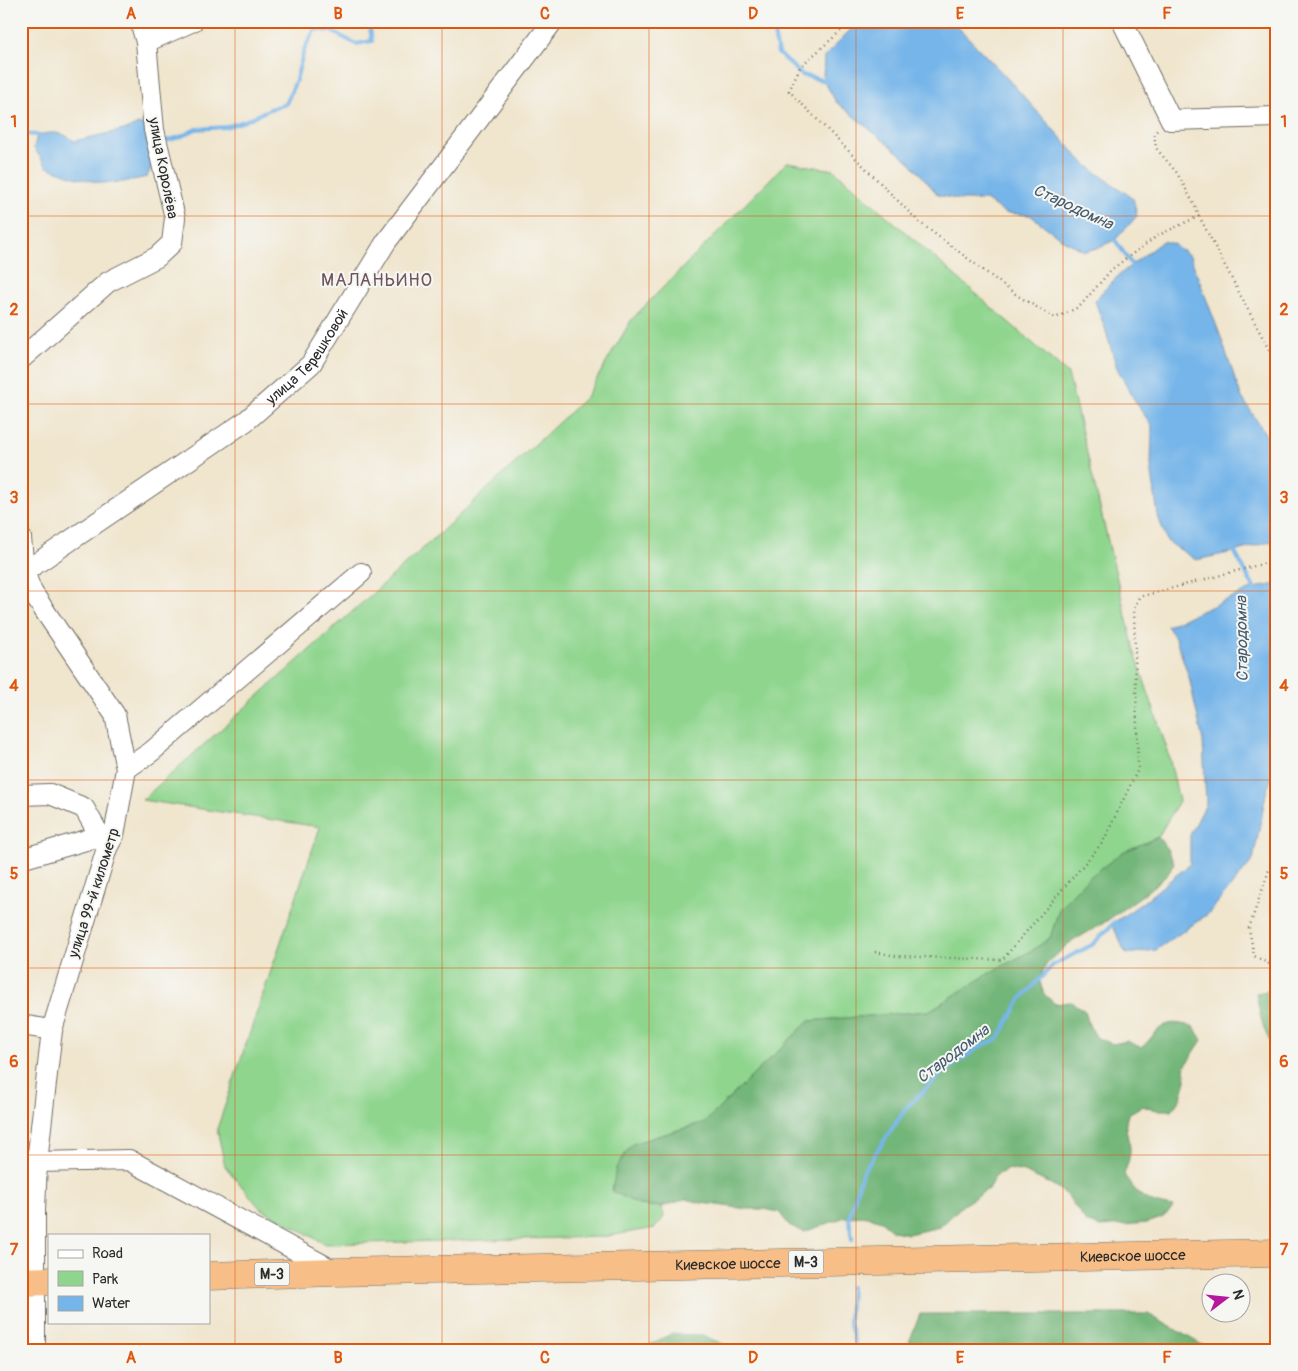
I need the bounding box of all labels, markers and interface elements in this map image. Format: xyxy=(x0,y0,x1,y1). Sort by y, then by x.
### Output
text: A xyxy=(126,4,137,24)
text: B xyxy=(333,4,343,24)
text: C xyxy=(540,4,550,24)
text: D xyxy=(748,4,758,24)
text: E xyxy=(956,4,965,24)
text: F xyxy=(1162,4,1172,24)
text: 1 xyxy=(11,112,17,132)
text: 1 xyxy=(1281,112,1287,132)
street label: улица Королёва xyxy=(144,115,182,220)
water label: Стародомна xyxy=(1030,180,1117,235)
district label: МАЛАНЬИНО xyxy=(321,269,433,292)
text: 2 xyxy=(10,300,19,320)
text: 2 xyxy=(1280,300,1289,320)
street label: улица Терешковой xyxy=(261,305,352,409)
text: 3 xyxy=(10,488,19,508)
text: 3 xyxy=(1280,488,1289,508)
water label: Стародомна xyxy=(1231,594,1253,682)
text: 4 xyxy=(9,676,19,696)
text: 4 xyxy=(1279,676,1289,696)
street label: улица 99-й километр xyxy=(64,826,124,961)
text: 5 xyxy=(10,864,19,884)
text: 5 xyxy=(1280,864,1289,884)
water label: Стародомна xyxy=(913,1019,994,1088)
text: 6 xyxy=(9,1052,19,1072)
text: 6 xyxy=(1279,1052,1289,1072)
legend xyxy=(48,1234,210,1324)
text: 7 xyxy=(10,1240,19,1260)
text: 7 xyxy=(1280,1240,1289,1260)
text: Road xyxy=(92,1244,123,1263)
street label: Киевское шоссе xyxy=(1080,1245,1186,1266)
road number: М-3 xyxy=(788,1250,824,1274)
street label: Киевское шоссе xyxy=(675,1254,781,1275)
road number: М-3 xyxy=(254,1262,290,1286)
text: Park xyxy=(92,1270,119,1289)
north arrow xyxy=(1200,1274,1250,1324)
text: N xyxy=(1229,1288,1247,1301)
text: Water xyxy=(92,1294,131,1313)
text: A xyxy=(126,1348,137,1368)
text: B xyxy=(333,1348,343,1368)
text: C xyxy=(540,1348,550,1368)
text: D xyxy=(748,1348,758,1368)
text: E xyxy=(956,1348,965,1368)
text: F xyxy=(1162,1348,1172,1368)

